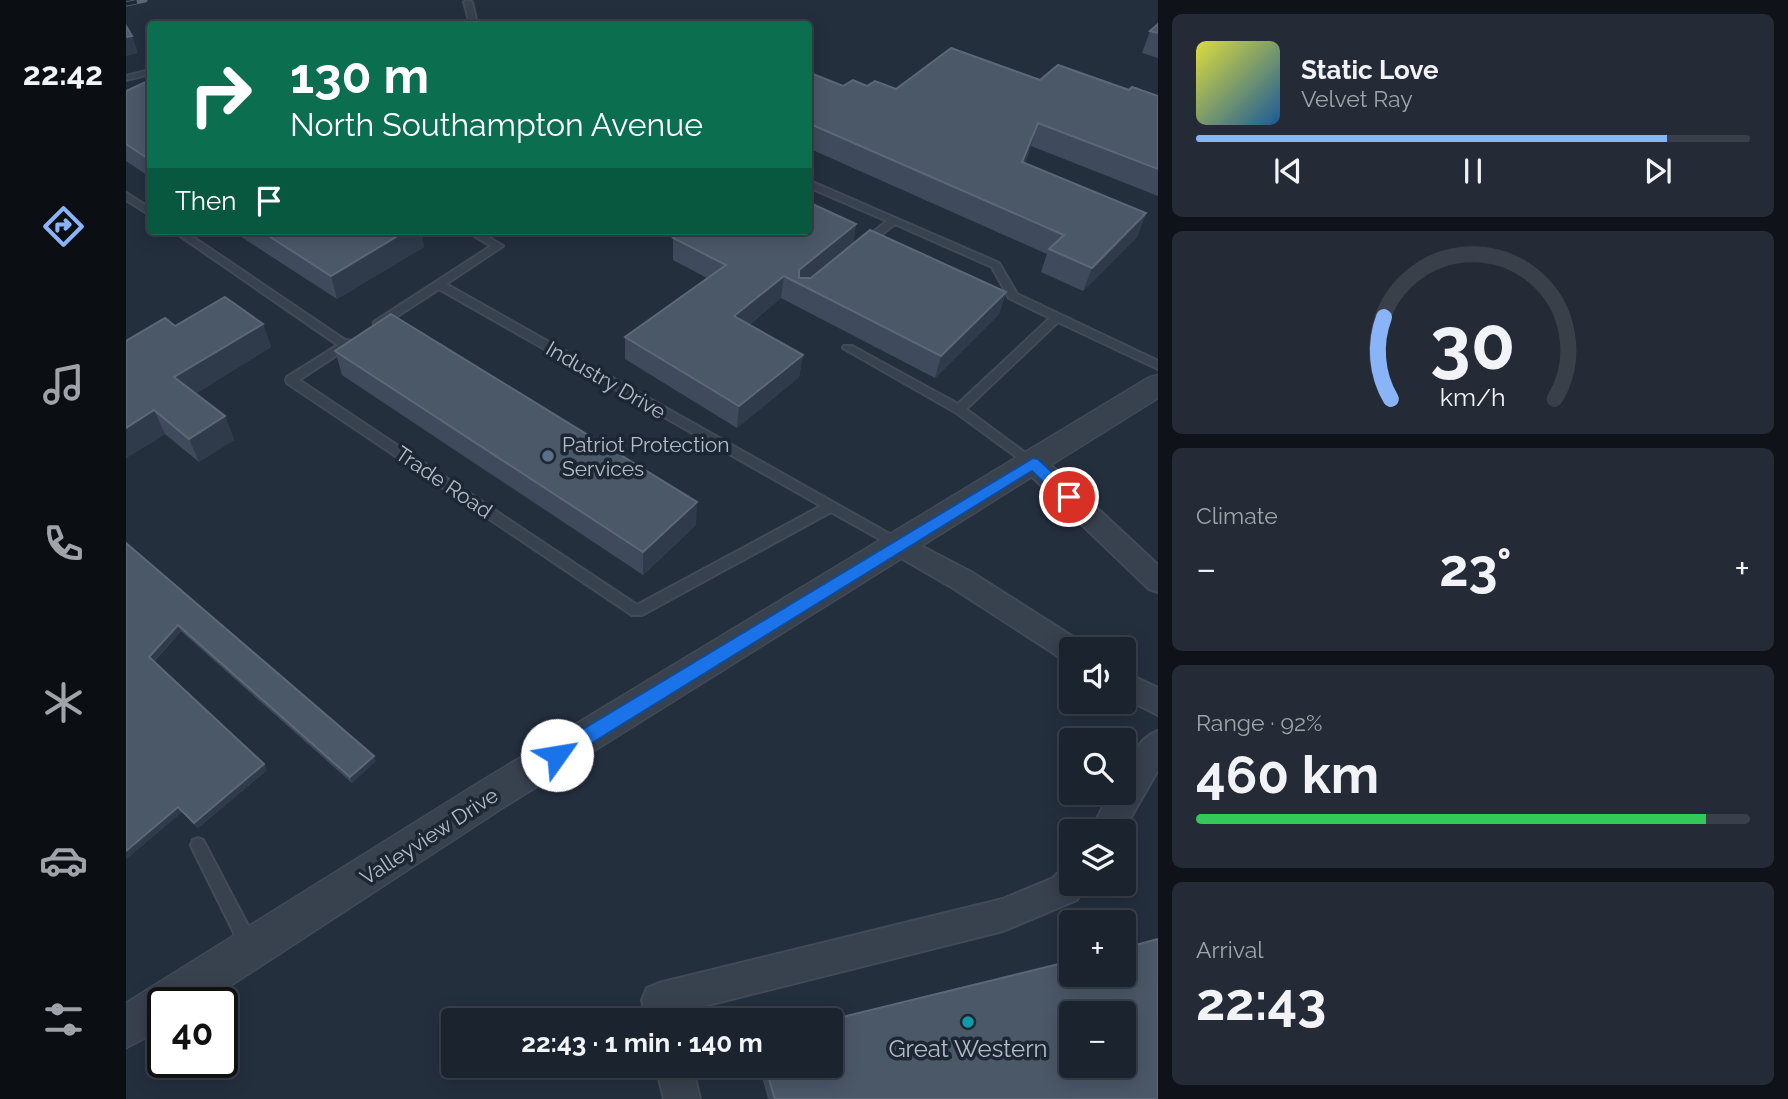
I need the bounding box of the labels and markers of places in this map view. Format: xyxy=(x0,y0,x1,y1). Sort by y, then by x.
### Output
place label: Patriot Protection Services xyxy=(562,432,730,481)
marker: Patriot Protection Services xyxy=(540,448,556,464)
pin xyxy=(1039,467,1099,527)
marker: Great Western xyxy=(960,1014,976,1030)
place label: Great Western xyxy=(888,1034,1048,1063)

